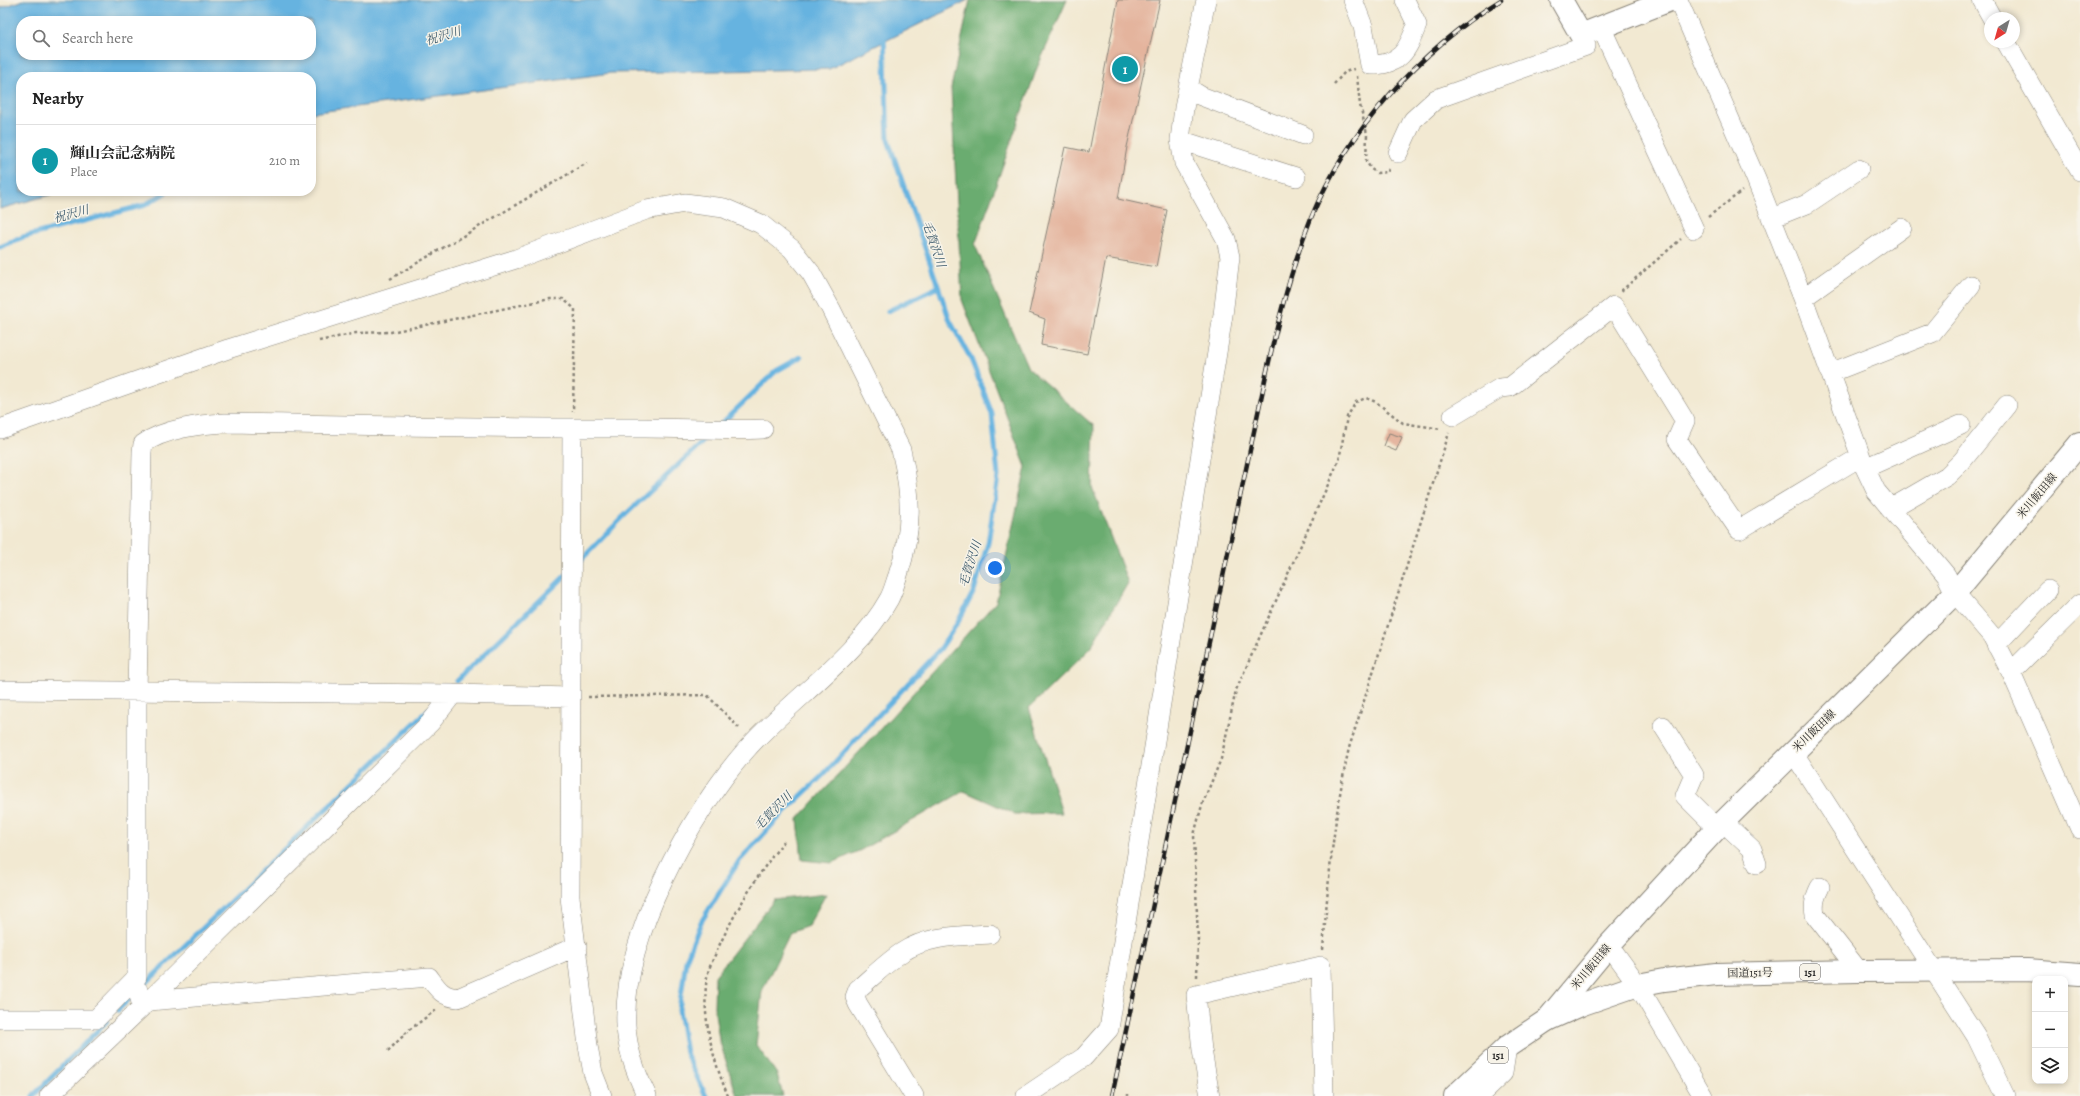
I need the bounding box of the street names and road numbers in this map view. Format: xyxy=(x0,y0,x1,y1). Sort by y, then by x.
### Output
street label: 米川飯田線 xyxy=(2014,470,2060,522)
street label: 米川飯田線 xyxy=(1789,707,1839,755)
street label: 米川飯田線 xyxy=(1568,941,1614,993)
road number: 151 xyxy=(1800,964,1820,980)
street label: 国道151号 xyxy=(1727,965,1773,981)
road number: 151 xyxy=(1488,1047,1508,1063)

